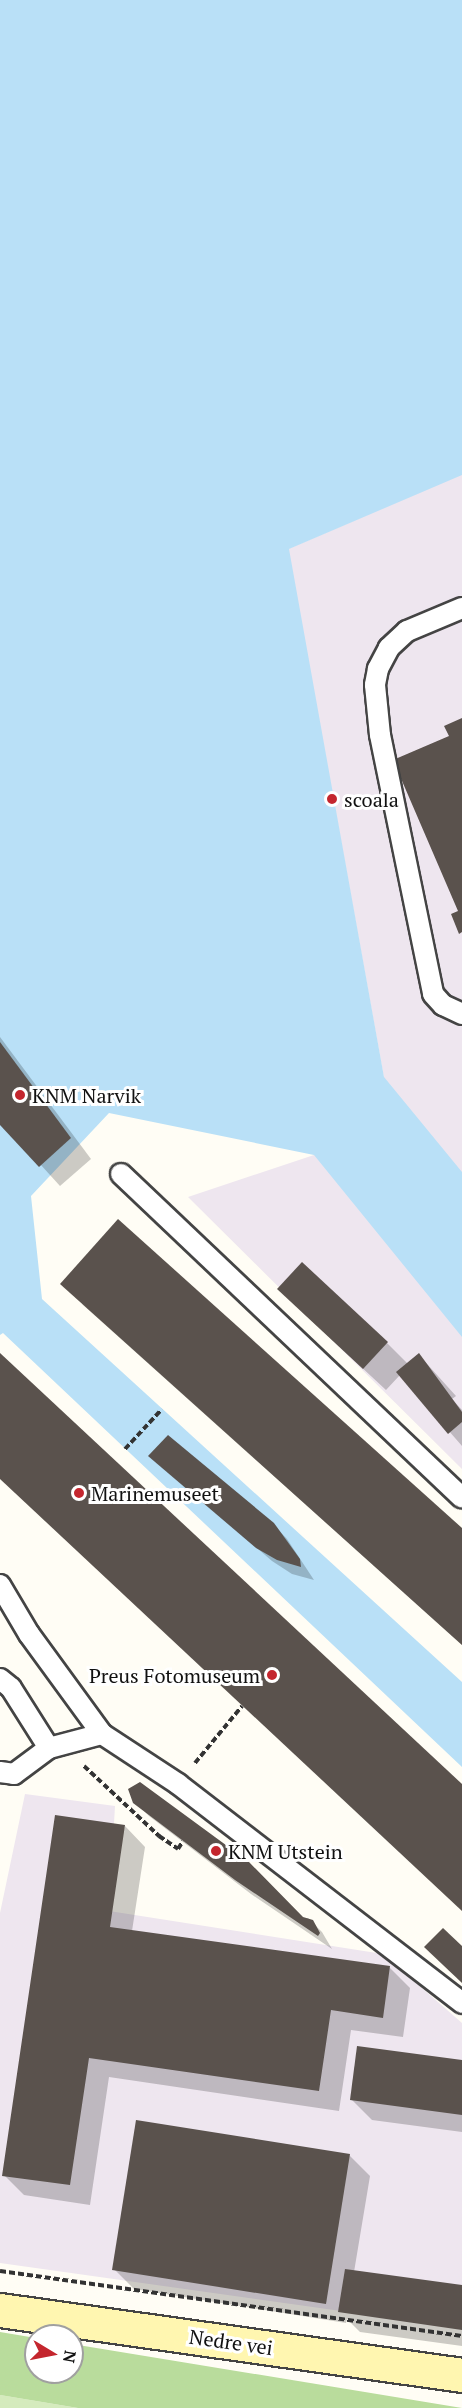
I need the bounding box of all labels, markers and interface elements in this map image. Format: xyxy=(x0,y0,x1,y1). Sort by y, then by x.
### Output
place label: scoala xyxy=(344,787,399,811)
marker: scoala xyxy=(325,792,339,806)
place label: KNM Narvik xyxy=(32,1083,141,1107)
marker: KNM Narvik xyxy=(13,1088,27,1102)
place label: Marinemuseet xyxy=(91,1481,219,1505)
marker: Marinemuseet xyxy=(72,1486,86,1500)
place label: Preus Fotomuseum xyxy=(89,1663,260,1687)
marker: Preus Fotomuseum xyxy=(265,1668,279,1682)
place label: KNM Utstein xyxy=(228,1839,343,1863)
marker: KNM Utstein xyxy=(209,1844,223,1858)
north arrow xyxy=(24,2324,84,2384)
street label: Nedre vei xyxy=(188,2324,274,2360)
text: N xyxy=(58,2349,82,2365)

